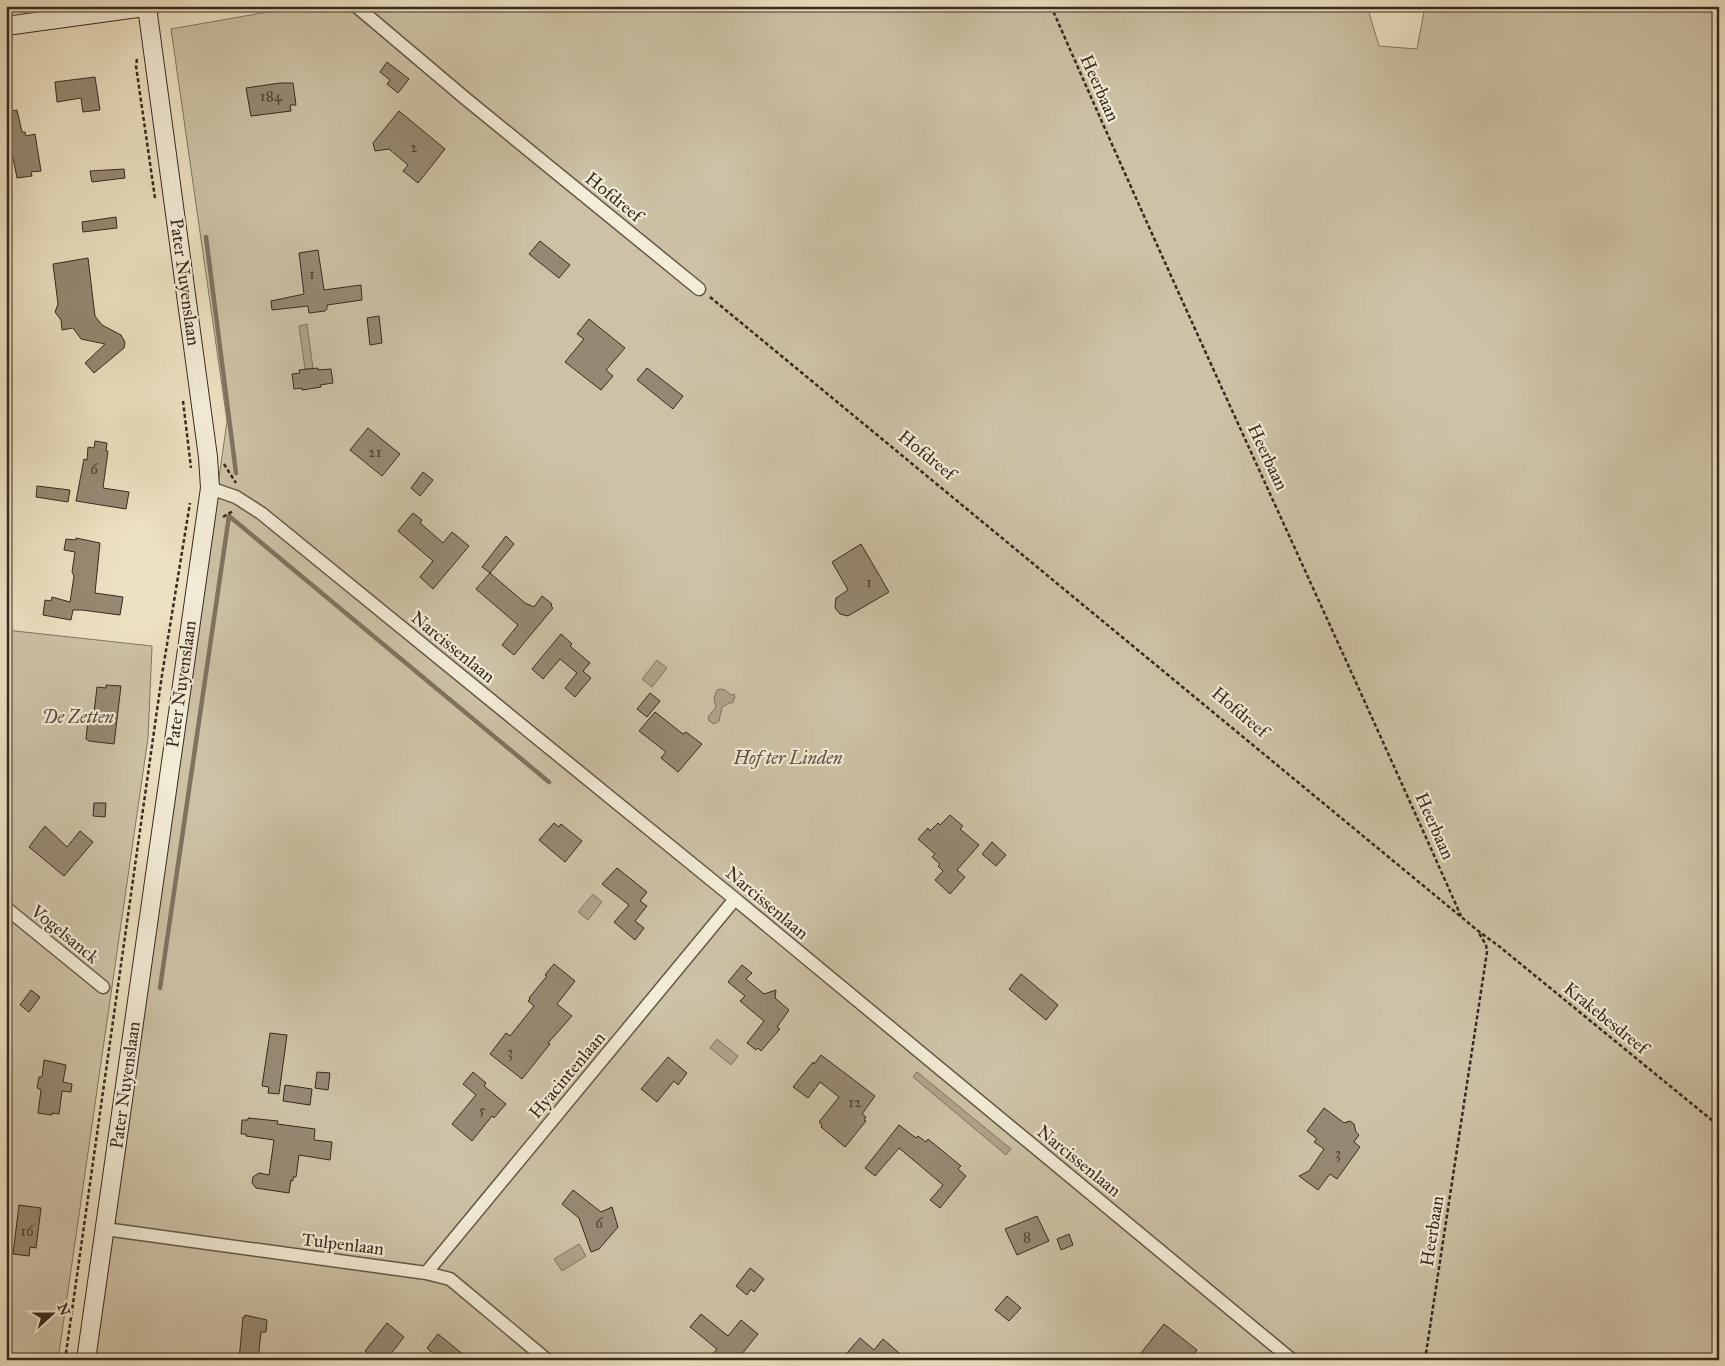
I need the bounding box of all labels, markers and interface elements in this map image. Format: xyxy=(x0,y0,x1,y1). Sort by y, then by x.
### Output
street label: Heerbaan xyxy=(1076,51,1125,125)
house number: 184 xyxy=(260,87,283,105)
house number: 2 xyxy=(410,138,418,156)
street label: Hofdreef xyxy=(581,167,649,229)
street label: Pater Nuyenslaan xyxy=(165,217,205,347)
house number: 1 xyxy=(309,265,315,283)
street label: Heerbaan xyxy=(1243,420,1293,494)
street label: Hofdreef xyxy=(894,425,962,487)
house number: 21 xyxy=(368,443,382,461)
house number: 6 xyxy=(90,460,99,478)
house number: 1 xyxy=(866,573,872,591)
street label: Narcissenlaan xyxy=(406,606,500,688)
street label: Pater Nuyenslaan xyxy=(161,619,201,749)
street label: Hofdreef xyxy=(1207,682,1275,744)
park label: De Zetten xyxy=(42,706,115,728)
park label: Hof ter Linden xyxy=(733,747,843,769)
street label: Heerbaan xyxy=(1411,789,1460,863)
street label: Narcissenlaan xyxy=(721,862,813,944)
street label: Vogelsanck xyxy=(25,899,104,969)
street label: Krakebesdreef xyxy=(1559,977,1655,1061)
street label: Pater Nuyenslaan xyxy=(105,1020,145,1150)
street label: Hyacintenlaan xyxy=(524,1027,610,1123)
house number: 3 xyxy=(507,1043,513,1061)
house number: 12 xyxy=(848,1093,862,1111)
house number: 5 xyxy=(479,1101,486,1119)
street label: Narcissenlaan xyxy=(1032,1120,1126,1202)
house number: 3 xyxy=(1335,1144,1341,1162)
street label: Heerbaan xyxy=(1416,1194,1448,1268)
house number: 6 xyxy=(595,1214,604,1232)
house number: 16 xyxy=(20,1222,35,1240)
street label: Tulpenlaan xyxy=(301,1228,386,1260)
house number: 8 xyxy=(1023,1228,1031,1246)
north arrow xyxy=(28,1288,78,1338)
text: N xyxy=(54,1301,74,1318)

